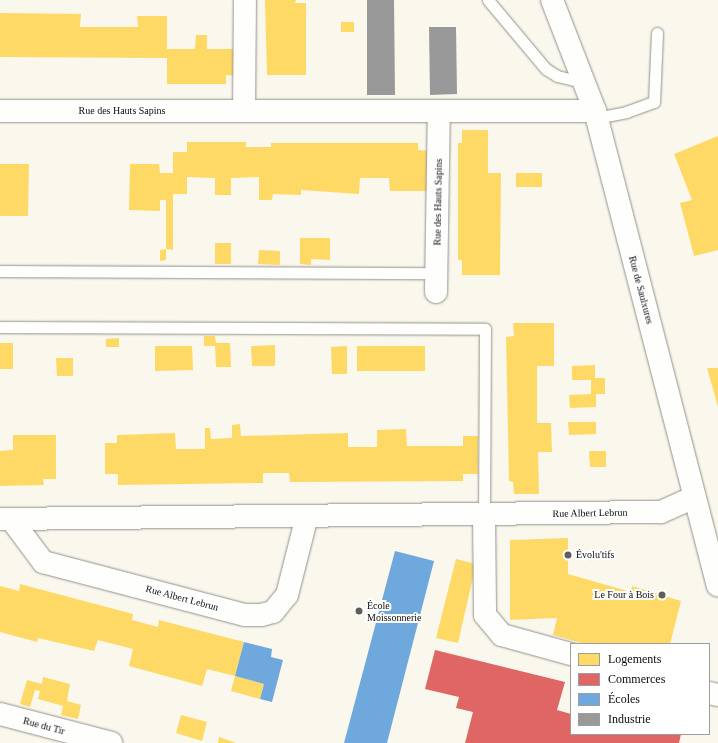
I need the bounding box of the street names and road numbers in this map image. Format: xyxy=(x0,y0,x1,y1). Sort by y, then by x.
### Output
street label: Rue des Hauts Sapins xyxy=(79,105,165,117)
street label: Rue des Hauts Sapins xyxy=(431,158,445,246)
street label: Rue de Saulxures xyxy=(626,255,656,325)
street label: Rue Albert Lebrun xyxy=(552,506,628,520)
street label: Rue Albert Lebrun xyxy=(144,582,220,614)
street label: Rue du Tir xyxy=(22,715,66,737)

